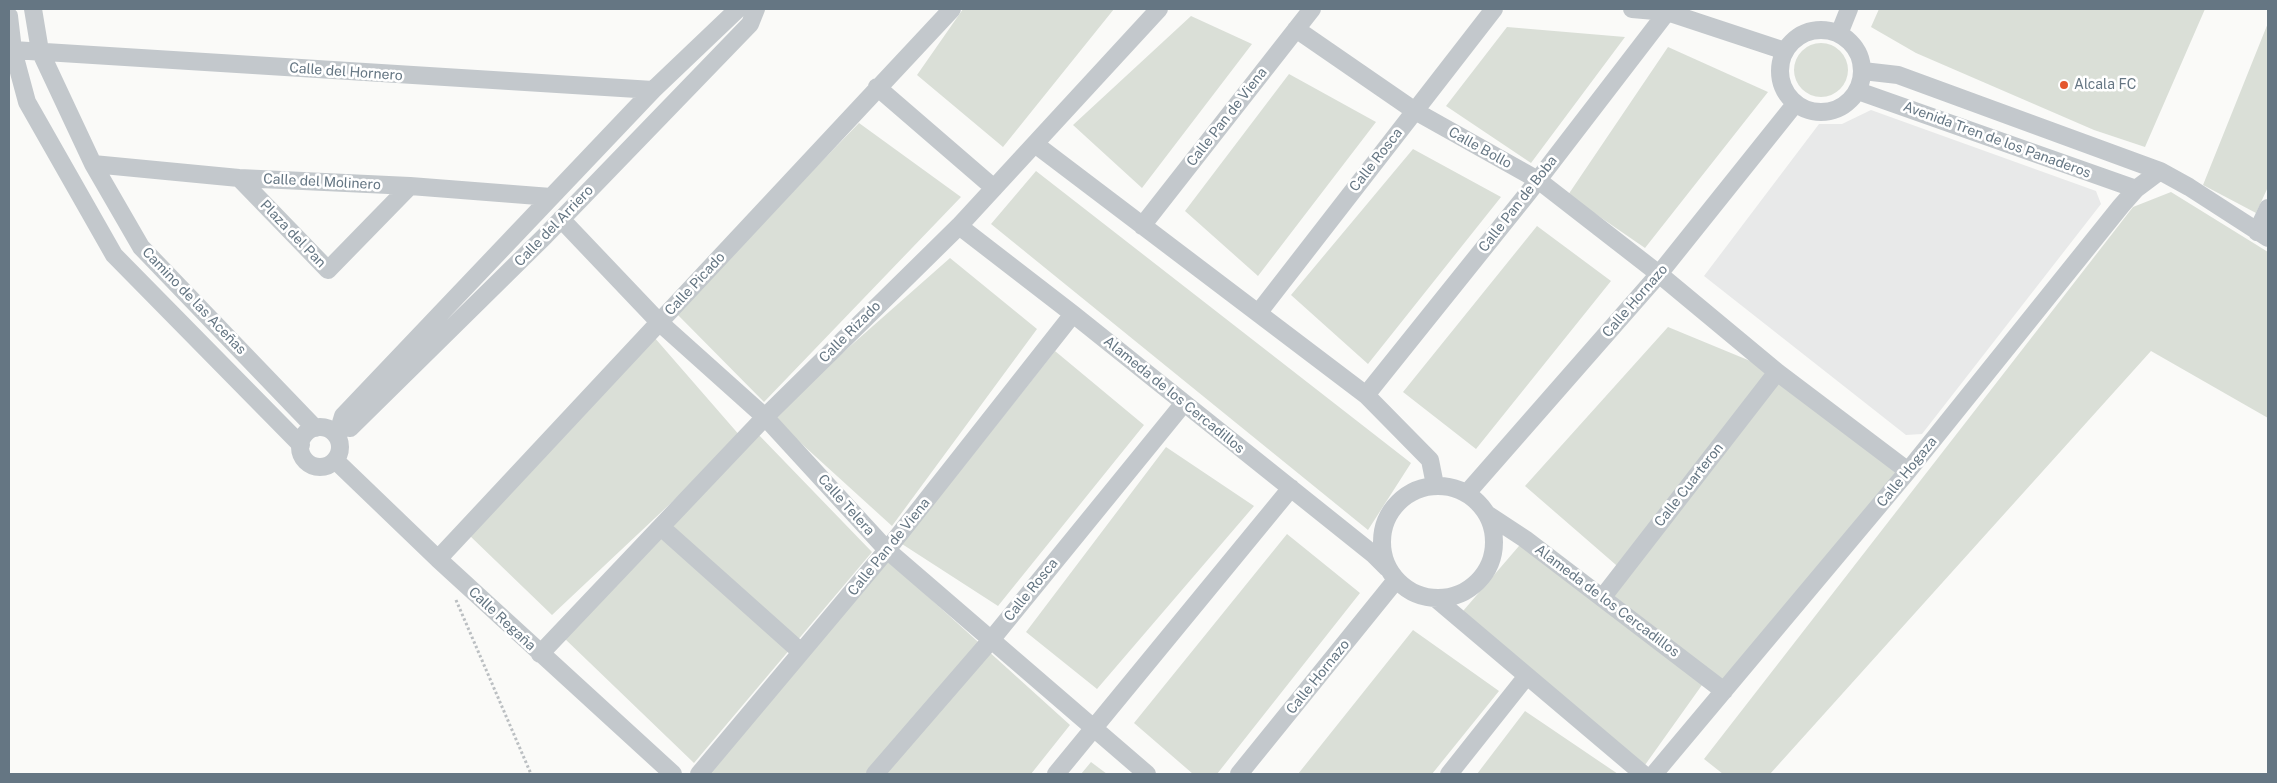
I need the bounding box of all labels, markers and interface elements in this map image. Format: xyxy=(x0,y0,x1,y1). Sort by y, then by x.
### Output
street label: Calle del Hornero xyxy=(289,60,403,84)
street label: Calle Pan de Viena xyxy=(1183,64,1271,170)
place label: Alcala FC xyxy=(2074,77,2136,93)
marker: Alcala FC xyxy=(2058,79,2070,91)
street label: Avenida Tren de los Panaderos xyxy=(1901,98,2093,182)
street label: Calle Bollo xyxy=(1445,124,1515,172)
street label: Calle Rosca xyxy=(1346,125,1406,195)
street label: Calle Pan de Boba xyxy=(1475,153,1561,255)
street label: Calle del Molinero xyxy=(263,171,381,193)
street label: Calle del Arriero xyxy=(511,182,597,270)
street label: Plaza del Pan xyxy=(257,197,329,271)
street label: Camino de las Aceñas xyxy=(138,244,250,358)
street label: Calle Picado xyxy=(661,249,729,319)
street label: Calle Hornazo xyxy=(1599,261,1671,341)
street label: Calle Rizado xyxy=(816,298,884,366)
street label: Alameda de los Cercadillos xyxy=(1100,333,1248,457)
street label: Calle Hogaza xyxy=(1873,433,1941,511)
street label: Calle Cuarteron xyxy=(1651,440,1727,530)
street label: Calle Telera xyxy=(814,471,878,539)
street label: Calle Pan de Viena xyxy=(844,495,934,599)
street label: Alameda de los Cercadillos xyxy=(1532,541,1682,661)
street label: Calle Rosca xyxy=(1001,555,1061,625)
street label: Calle Regaña xyxy=(465,584,539,654)
street label: Calle Hornazo xyxy=(1283,636,1353,718)

